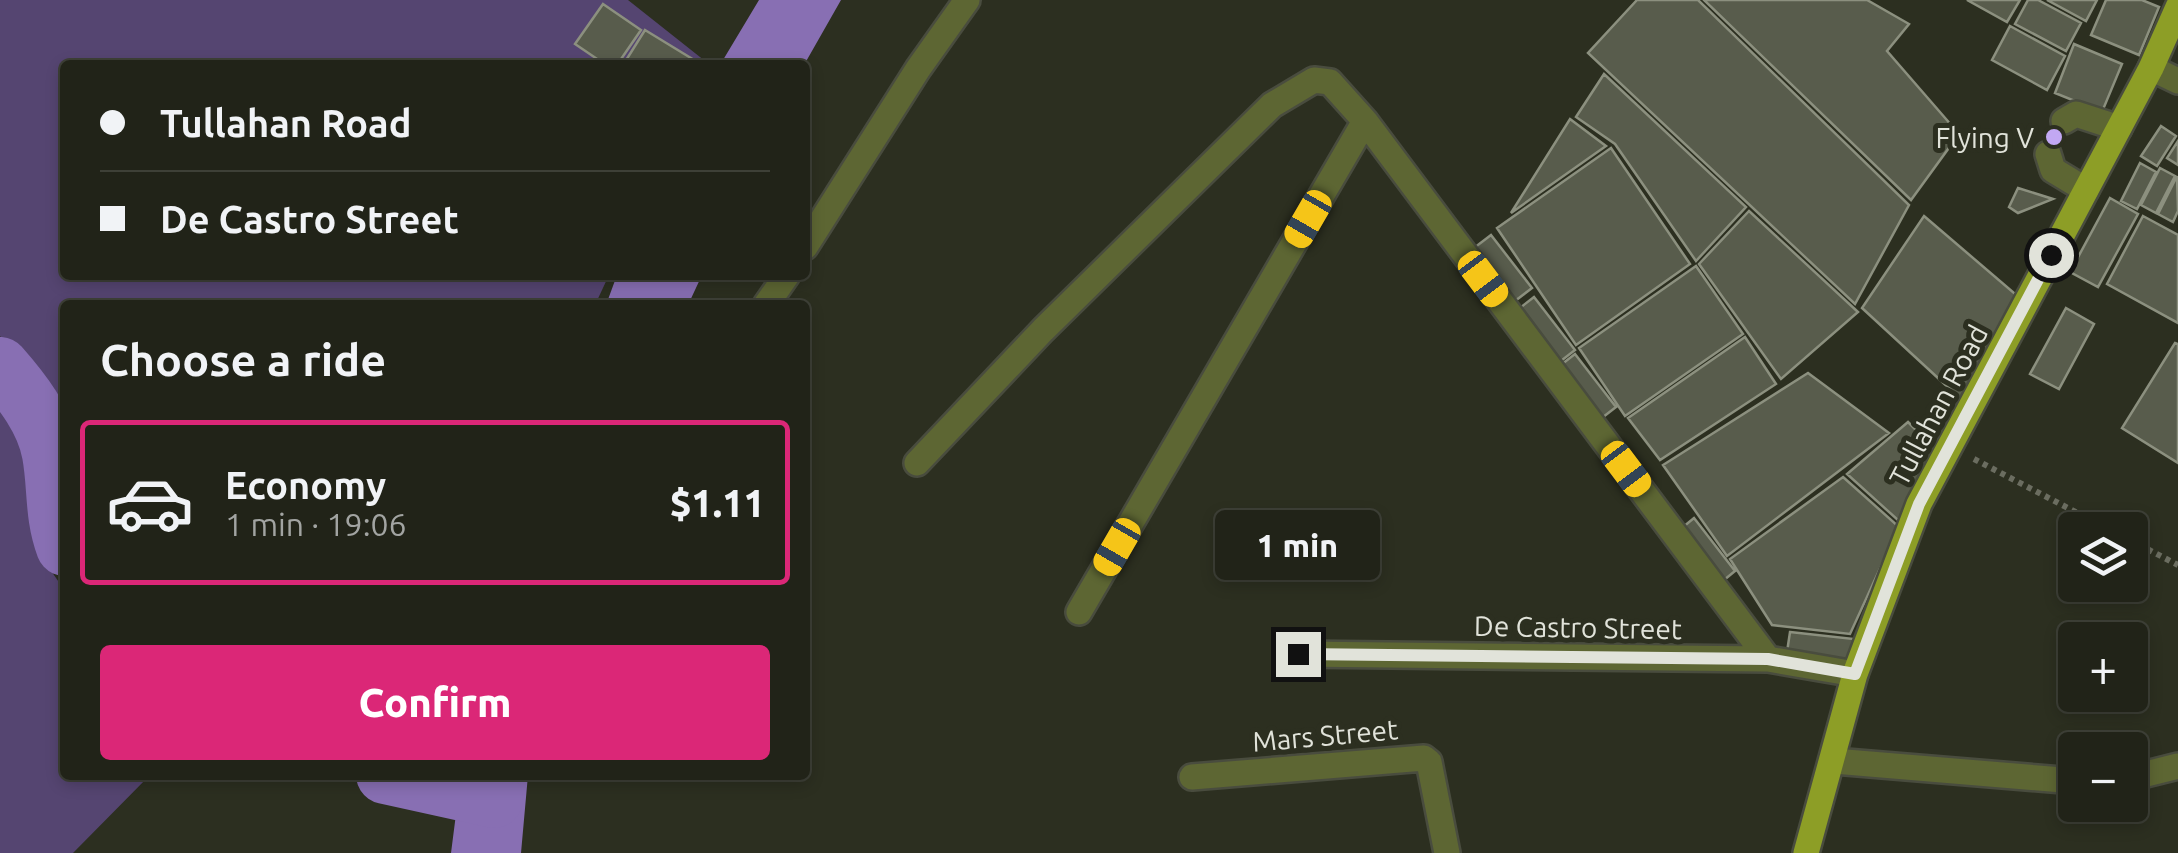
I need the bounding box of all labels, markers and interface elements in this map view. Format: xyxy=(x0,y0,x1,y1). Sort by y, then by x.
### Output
text: Tullahan Road xyxy=(160,102,411,144)
place label: Flying V xyxy=(1935,122,2034,153)
marker: Flying V xyxy=(2043,126,2065,148)
car xyxy=(1280,186,1336,252)
text: De Castro Street xyxy=(160,198,459,240)
route start xyxy=(2029,233,2074,278)
car xyxy=(1453,246,1513,312)
street label: Tullahan Road xyxy=(1883,319,1993,491)
text: Choose a ride xyxy=(100,334,386,385)
car xyxy=(1596,436,1656,502)
icon: car xyxy=(105,458,195,548)
text: Economy xyxy=(225,464,386,506)
text: $1.11 xyxy=(670,482,765,524)
text: 1 min · 19:06 xyxy=(225,506,407,542)
callout: 1 min xyxy=(1216,509,1380,579)
map controls xyxy=(2058,512,2148,822)
button: layers xyxy=(2058,512,2148,602)
car xyxy=(1089,514,1145,580)
text: 1 min xyxy=(1257,527,1338,563)
street label: De Castro Street xyxy=(1474,610,1682,644)
button: + xyxy=(2058,622,2148,712)
route end xyxy=(1276,632,1321,677)
button: Confirm xyxy=(100,645,770,760)
street label: Mars Street xyxy=(1251,713,1399,757)
button: − xyxy=(2058,732,2148,822)

